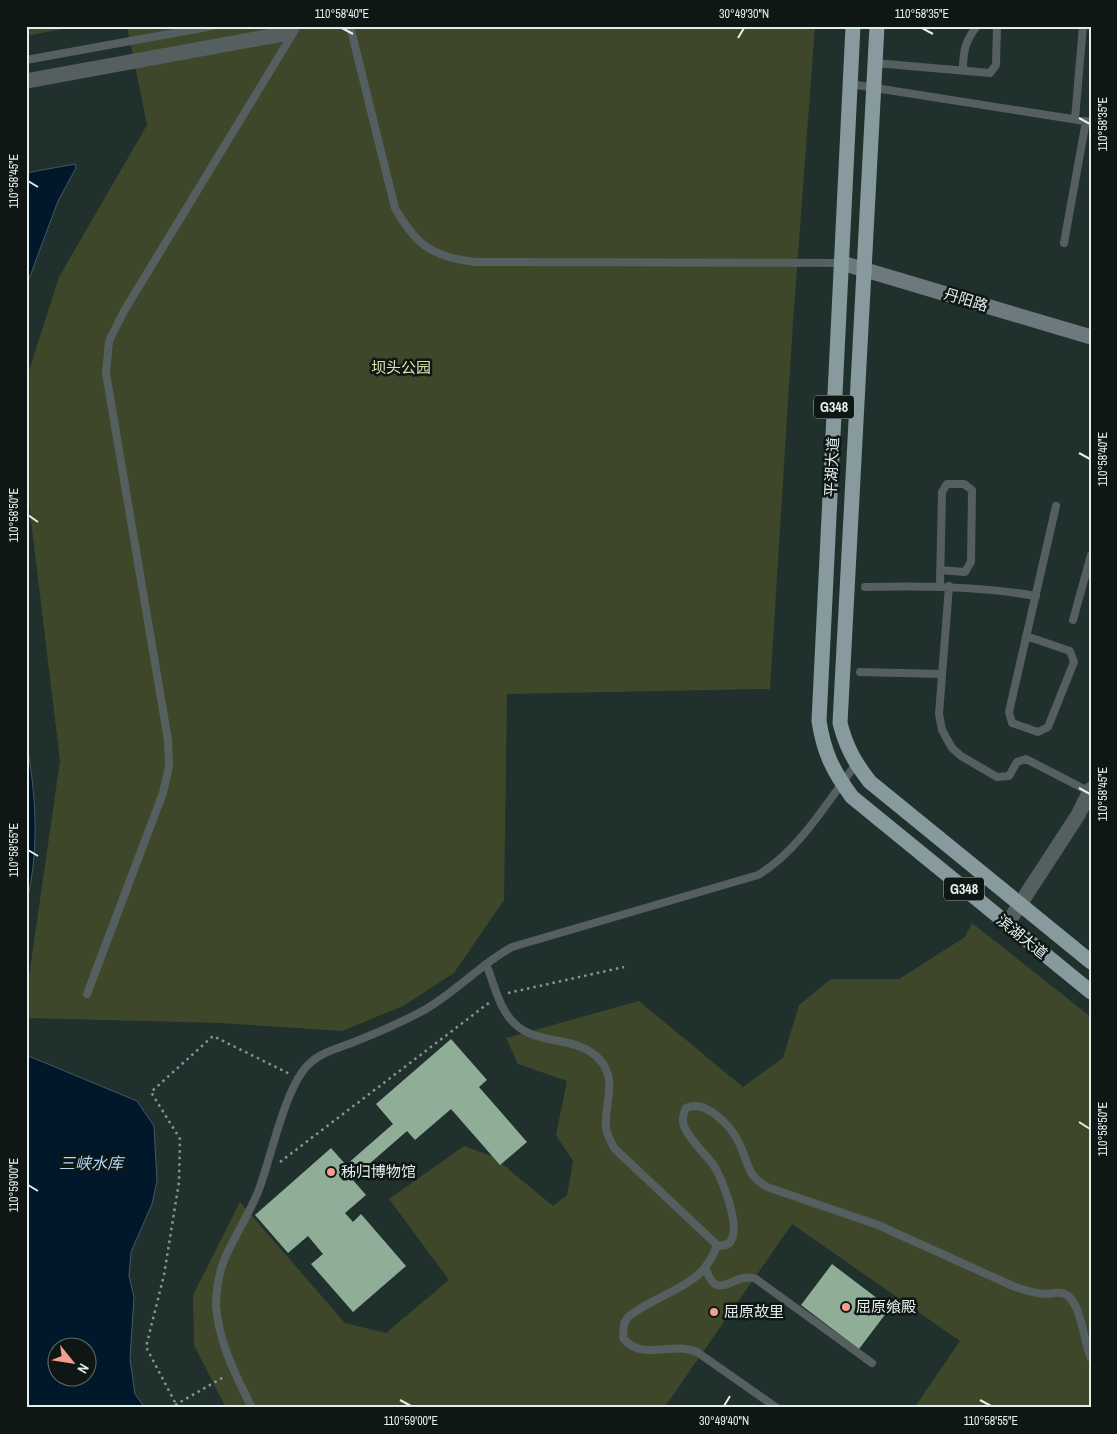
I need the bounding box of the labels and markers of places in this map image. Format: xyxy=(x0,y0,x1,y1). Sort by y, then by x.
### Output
place label: 秭归博物馆 xyxy=(341,1161,416,1182)
marker: 秭归博物馆 xyxy=(325,1166,337,1178)
place label: 屈原飨殿 xyxy=(856,1296,916,1317)
place label: 屈原故里 xyxy=(724,1301,784,1322)
marker: 屈原飨殿 xyxy=(840,1301,852,1313)
marker: 屈原故里 xyxy=(708,1306,720,1318)

